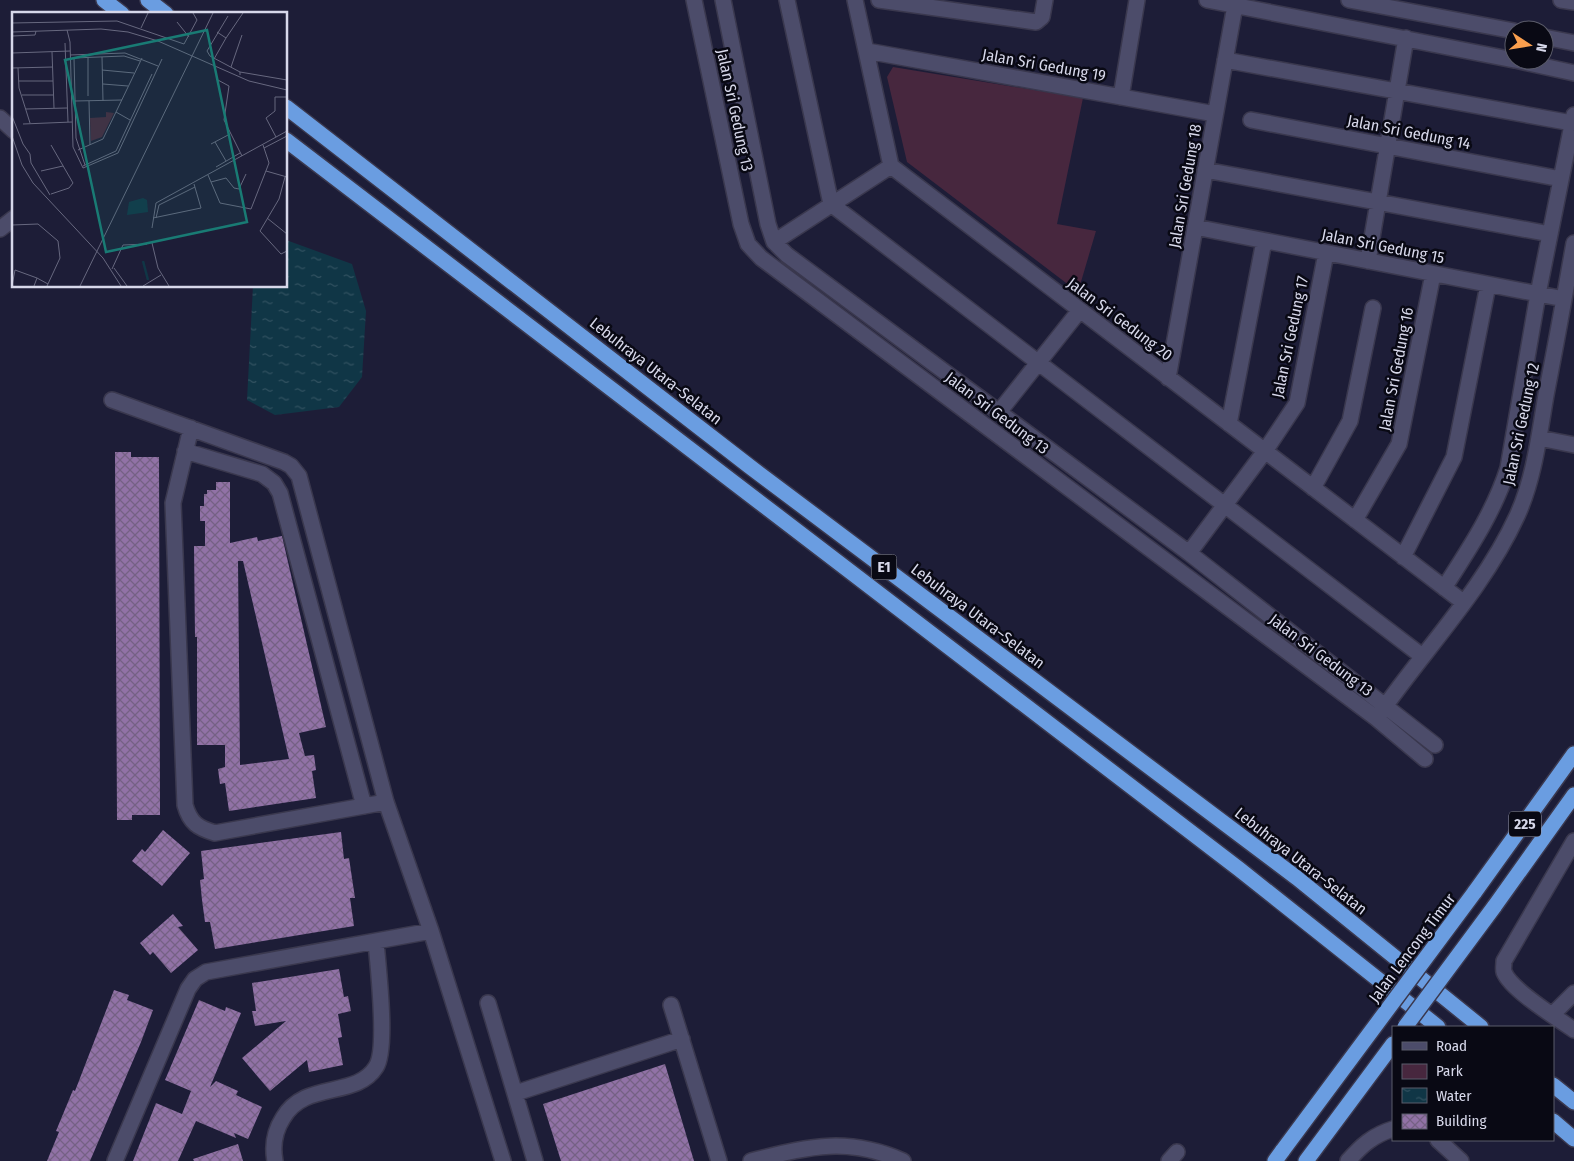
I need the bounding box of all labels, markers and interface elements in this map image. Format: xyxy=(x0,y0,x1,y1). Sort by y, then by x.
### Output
inset map xyxy=(12,12,288,288)
north arrow xyxy=(1504,20,1554,70)
text: N xyxy=(1532,42,1550,53)
street label: Jalan Sri Gedung 19 xyxy=(981,45,1108,85)
street label: Jalan Sri Gedung 13 xyxy=(713,47,757,173)
street label: Jalan Sri Gedung 14 xyxy=(1346,111,1473,153)
street label: Jalan Sri Gedung 18 xyxy=(1165,123,1205,249)
street label: Jalan Sri Gedung 15 xyxy=(1320,225,1446,267)
street label: Jalan Sri Gedung 20 xyxy=(1064,273,1176,365)
street label: Jalan Sri Gedung 17 xyxy=(1268,274,1312,400)
street label: Jalan Sri Gedung 16 xyxy=(1375,306,1417,432)
street label: Lebuhraya Utara–Selatan xyxy=(586,314,726,428)
street label: Jalan Sri Gedung 12 xyxy=(1499,361,1543,487)
street label: Jalan Sri Gedung 13 xyxy=(941,368,1053,458)
road number: E1 xyxy=(872,554,896,580)
street label: Lebuhraya Utara–Selatan xyxy=(907,560,1049,672)
street label: Jalan Sri Gedung 13 xyxy=(1265,610,1377,700)
street label: Lebuhraya Utara–Selatan xyxy=(1231,804,1371,918)
road number: 225 xyxy=(1509,812,1541,836)
street label: Jalan Lencong Timur xyxy=(1365,889,1459,1006)
legend xyxy=(1392,1026,1554,1141)
text: Road xyxy=(1436,1037,1467,1055)
text: Park xyxy=(1436,1062,1463,1080)
text: Water xyxy=(1436,1087,1472,1105)
text: Building xyxy=(1436,1112,1487,1130)

